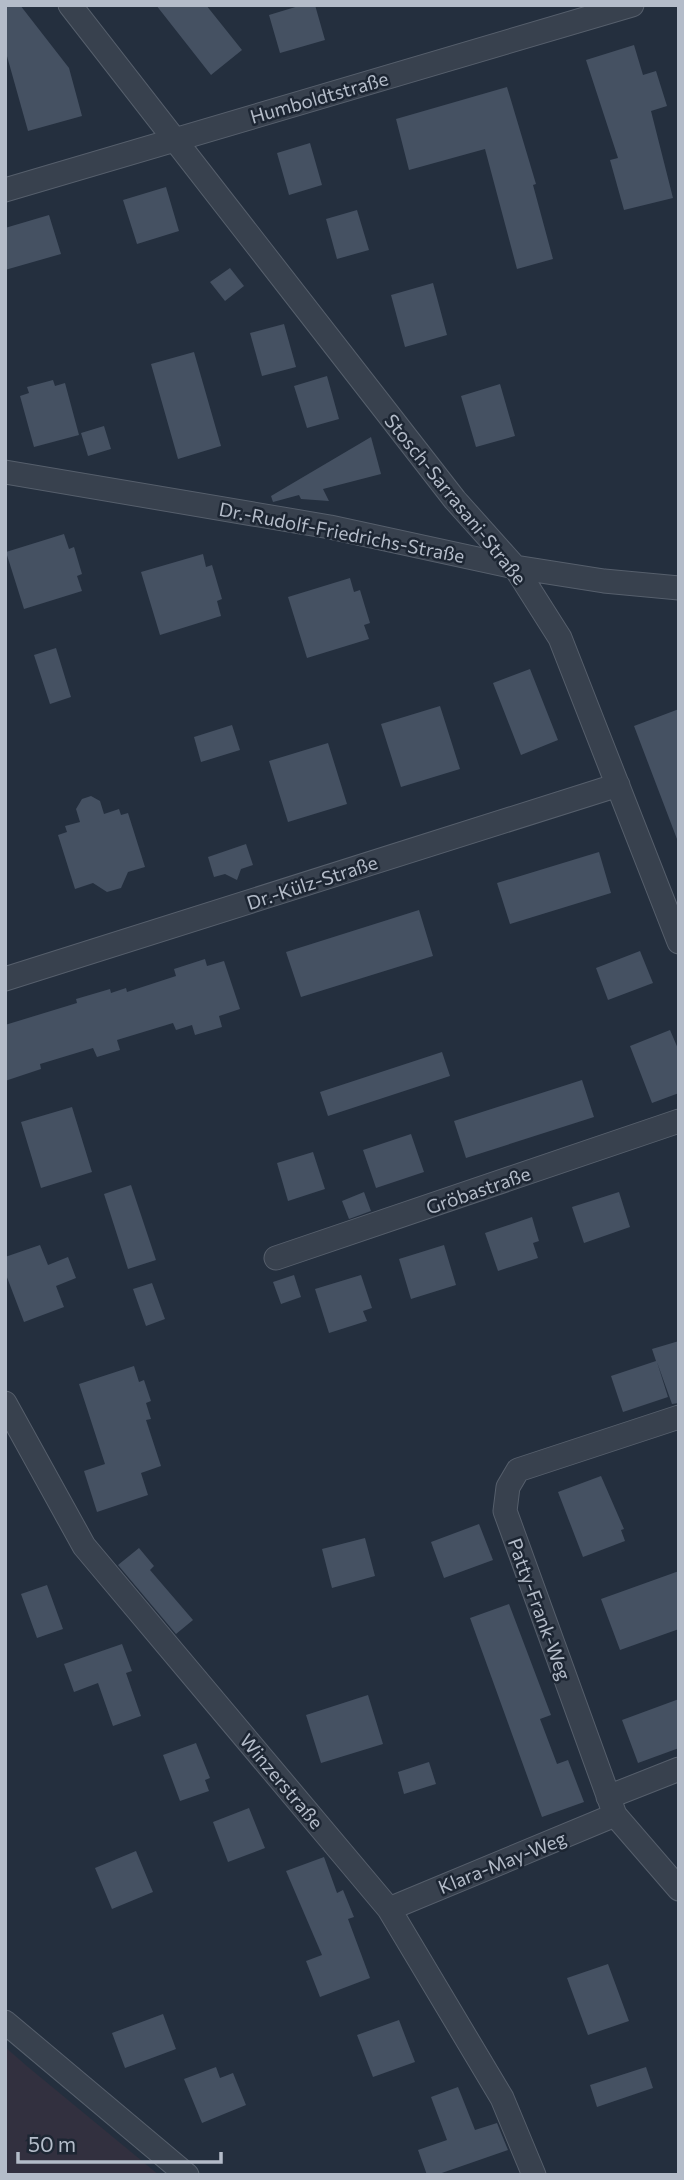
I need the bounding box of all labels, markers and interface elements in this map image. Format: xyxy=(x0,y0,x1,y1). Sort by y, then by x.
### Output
street label: Humboldtstraße xyxy=(247,66,391,128)
street label: Stosch-Sarrasani-Straße xyxy=(380,409,532,589)
street label: Dr.-Rudolf-Friedrichs-Straße xyxy=(217,497,467,567)
street label: Dr.-Külz-Straße xyxy=(244,850,380,914)
street label: Gröbastraße xyxy=(423,1161,533,1219)
street label: Patty-Frank-Weg xyxy=(504,1535,576,1683)
street label: Winzerstraße xyxy=(236,1729,328,1833)
street label: Klara-May-Weg xyxy=(435,1826,569,1898)
scale bar xyxy=(18,2120,220,2164)
text: 50 m xyxy=(28,2131,76,2156)

